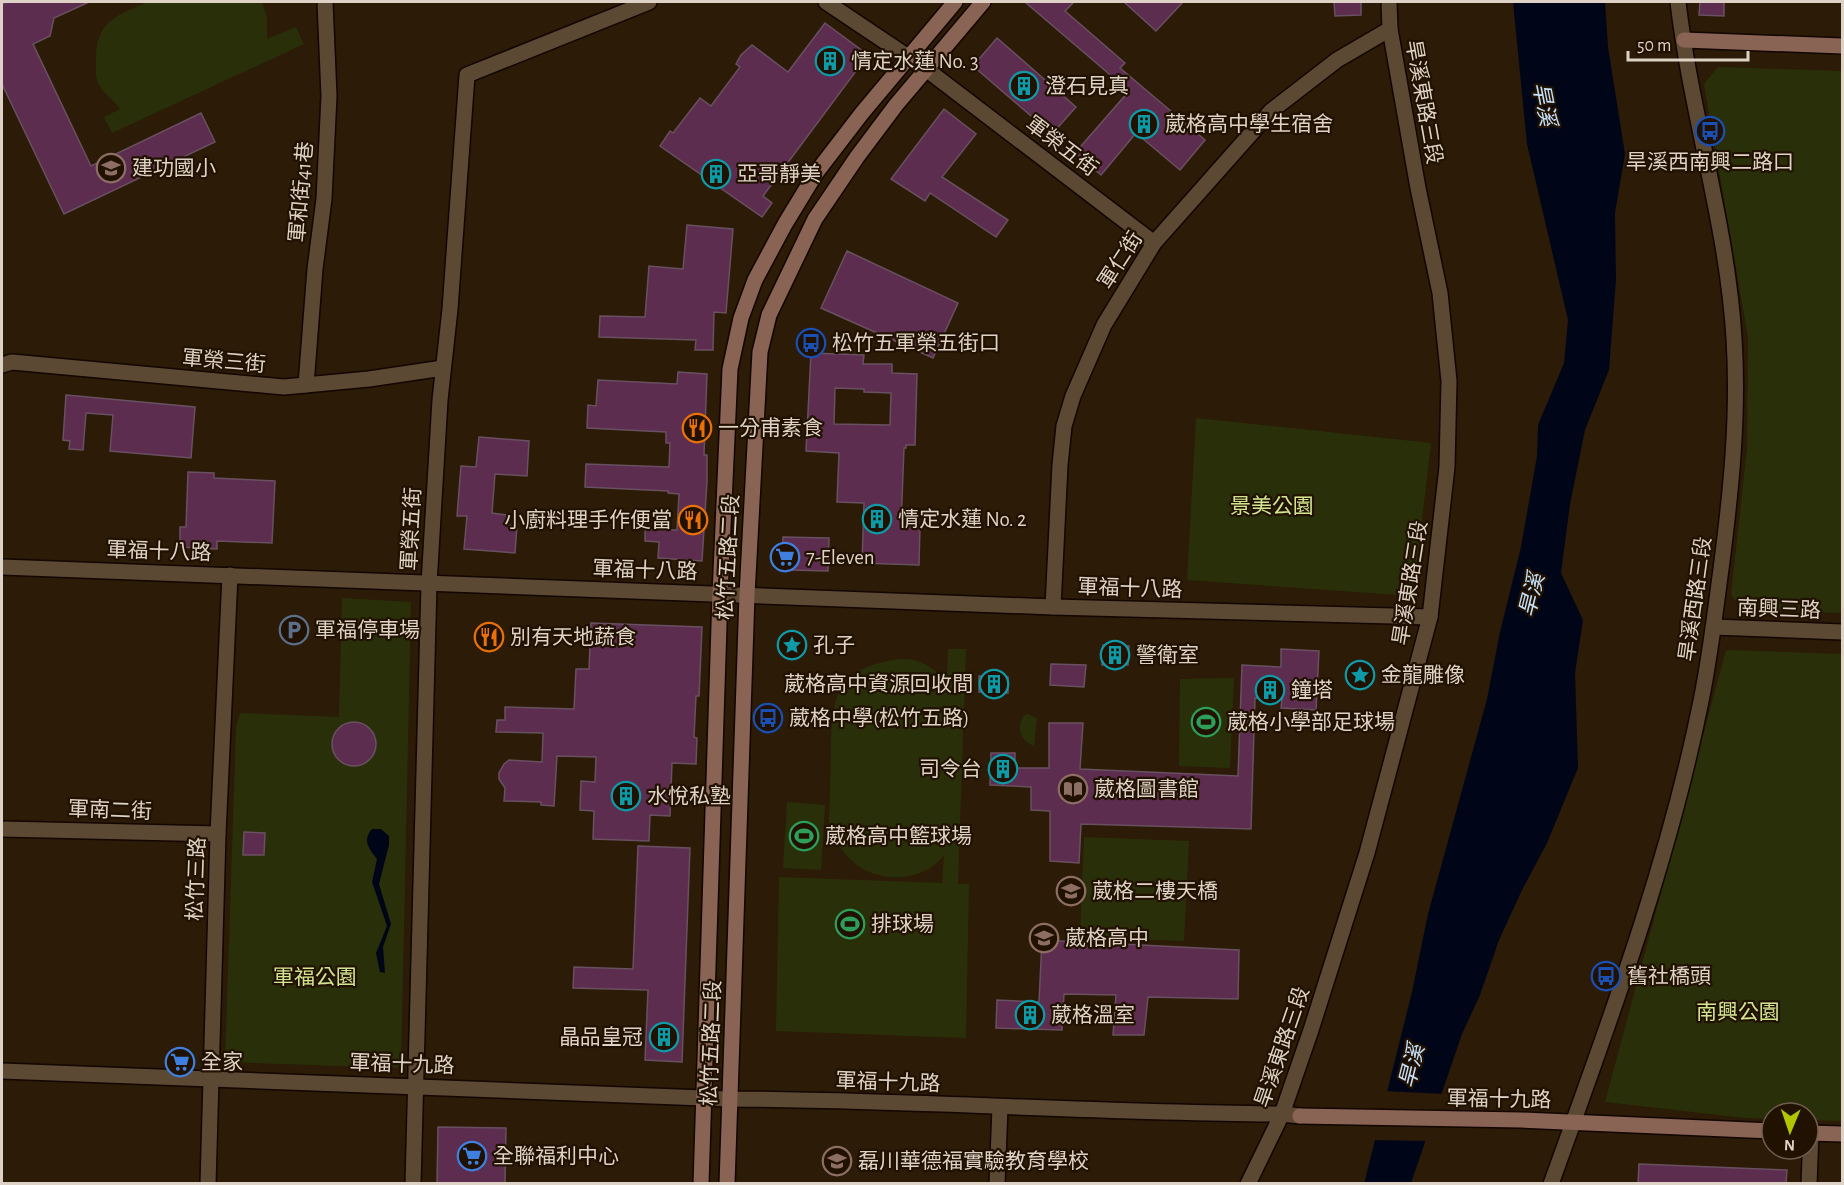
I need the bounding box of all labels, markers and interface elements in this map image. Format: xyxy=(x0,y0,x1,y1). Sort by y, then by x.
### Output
scale bar xyxy=(1628,24,1748,62)
text: 50 m xyxy=(1637,37,1671,55)
street label: 旱溪東路三段 xyxy=(1402,38,1446,166)
building icon: 情定水蓮 No. 3 xyxy=(814,45,846,77)
place label: 情定水蓮 No. 3 xyxy=(851,50,979,72)
building icon: 澄石見真 xyxy=(1008,70,1040,102)
place label: 澄石見真 xyxy=(1045,75,1129,97)
water label: 旱溪 xyxy=(1529,80,1561,131)
building icon: 葳格高中學生宿舍 xyxy=(1128,108,1160,140)
street label: 軍榮五街 xyxy=(1022,112,1102,180)
place label: 葳格高中學生宿舍 xyxy=(1165,113,1333,135)
bus stop icon: 旱溪西南興二路口 xyxy=(1694,115,1726,147)
street label: 軍和街41巷 xyxy=(286,141,316,243)
place label: 旱溪西南興二路口 xyxy=(1626,151,1794,173)
school or university icon: 建功國小 xyxy=(95,152,127,184)
place label: 建功國小 xyxy=(132,157,216,179)
building icon: 亞哥靜美 xyxy=(700,158,732,190)
place label: 亞哥靜美 xyxy=(737,163,821,185)
street label: 軍仁街 xyxy=(1094,228,1146,292)
bus stop icon: 松竹五軍榮五街口 xyxy=(795,327,827,359)
place label: 松竹五軍榮五街口 xyxy=(832,332,1000,354)
street label: 軍榮三街 xyxy=(181,346,267,376)
restaurant icon: 一分甫素食 xyxy=(681,412,713,444)
place label: 一分甫素食 xyxy=(718,417,823,439)
street label: 軍榮五街 xyxy=(398,486,424,572)
street label: 松竹五路二段 xyxy=(714,494,742,620)
park label: 景美公園 xyxy=(1230,495,1314,517)
building icon: 情定水蓮 No. 2 xyxy=(861,503,893,535)
restaurant icon: 小廚料理手作便當 xyxy=(677,504,709,536)
place label: 小廚料理手作便當 xyxy=(504,508,672,531)
place label: 情定水蓮 No. 2 xyxy=(898,508,1027,530)
street label: 旱溪東路三段 xyxy=(1389,519,1431,647)
street label: 旱溪西路三段 xyxy=(1675,535,1715,663)
street label: 軍福十八路 xyxy=(106,538,212,564)
supermarket icon: 7-Eleven xyxy=(769,541,801,573)
place label: 7-Eleven xyxy=(806,547,875,568)
street label: 軍福十八路 xyxy=(592,557,698,583)
water label: 旱溪 xyxy=(1515,568,1549,619)
street label: 軍福十八路 xyxy=(1077,575,1183,601)
street label: 南興三路 xyxy=(1737,597,1821,621)
parking icon: 軍福停車場 xyxy=(278,614,310,646)
place label: 軍福停車場 xyxy=(315,619,420,641)
restaurant icon: 別有天地蔬食 xyxy=(473,621,505,653)
place label: 別有天地蔬食 xyxy=(510,626,636,648)
place icon: 孔子 xyxy=(776,629,808,661)
place label: 孔子 xyxy=(813,635,855,656)
building icon: 警衛室 xyxy=(1099,639,1131,671)
place label: 警衛室 xyxy=(1136,643,1199,666)
place icon: 金龍雕像 xyxy=(1344,659,1376,691)
place label: 金龍雕像 xyxy=(1381,664,1465,686)
building icon: 葳格高中資源回收間 xyxy=(978,668,1010,700)
place label: 葳格高中資源回收間 xyxy=(784,673,973,695)
building icon: 鐘塔 xyxy=(1254,674,1286,706)
place label: 鐘塔 xyxy=(1291,679,1333,701)
bus stop icon: 葳格中學(松竹五路) xyxy=(752,702,784,734)
sports icon: 葳格小學部足球場 xyxy=(1190,706,1222,738)
place label: 葳格中學(松竹五路) xyxy=(789,707,969,729)
place label: 葳格小學部足球場 xyxy=(1227,711,1395,733)
building icon: 司令台 xyxy=(987,753,1019,785)
place label: 司令台 xyxy=(919,758,982,780)
library icon: 葳格圖書館 xyxy=(1057,773,1089,805)
place label: 葳格圖書館 xyxy=(1094,777,1199,800)
building icon: 水悅私塾 xyxy=(610,780,642,812)
place label: 水悅私塾 xyxy=(647,785,731,807)
street label: 軍南二街 xyxy=(68,798,152,822)
sports icon: 葳格高中籃球場 xyxy=(788,820,820,852)
place label: 葳格高中籃球場 xyxy=(825,825,972,847)
street label: 松竹三路 xyxy=(184,837,208,921)
school or university icon: 葳格二樓天橋 xyxy=(1055,875,1087,907)
place label: 葳格二樓天橋 xyxy=(1092,880,1218,902)
sports icon: 排球場 xyxy=(834,908,866,940)
place label: 排球場 xyxy=(871,913,934,935)
school or university icon: 葳格高中 xyxy=(1028,922,1060,954)
place label: 葳格高中 xyxy=(1065,927,1149,949)
bus stop icon: 舊社橋頭 xyxy=(1590,960,1622,992)
place label: 舊社橋頭 xyxy=(1627,965,1711,987)
park label: 軍福公園 xyxy=(273,966,357,988)
street label: 松竹五路二段 xyxy=(698,980,724,1106)
street label: 旱溪東路三段 xyxy=(1251,984,1313,1110)
building icon: 葳格溫室 xyxy=(1014,999,1046,1031)
park label: 南興公園 xyxy=(1696,1001,1780,1023)
place label: 葳格溫室 xyxy=(1051,1003,1135,1026)
building icon: 晶品皇冠 xyxy=(648,1021,680,1053)
place label: 晶品皇冠 xyxy=(559,1026,643,1048)
water label: 旱溪 xyxy=(1395,1039,1429,1090)
supermarket icon: 全家 xyxy=(164,1046,196,1078)
place label: 全家 xyxy=(201,1051,243,1073)
street label: 軍福十九路 xyxy=(349,1051,455,1077)
street label: 軍福十九路 xyxy=(835,1069,941,1095)
street label: 軍福十九路 xyxy=(1446,1087,1552,1111)
north arrow xyxy=(1760,1101,1820,1161)
text: N xyxy=(1784,1137,1795,1153)
supermarket icon: 全聯福利中心 xyxy=(456,1140,488,1172)
place label: 全聯福利中心 xyxy=(493,1145,619,1167)
school or university icon: 磊川華德福實驗教育學校 xyxy=(821,1145,853,1177)
place label: 磊川華德福實驗教育學校 xyxy=(858,1150,1089,1172)

